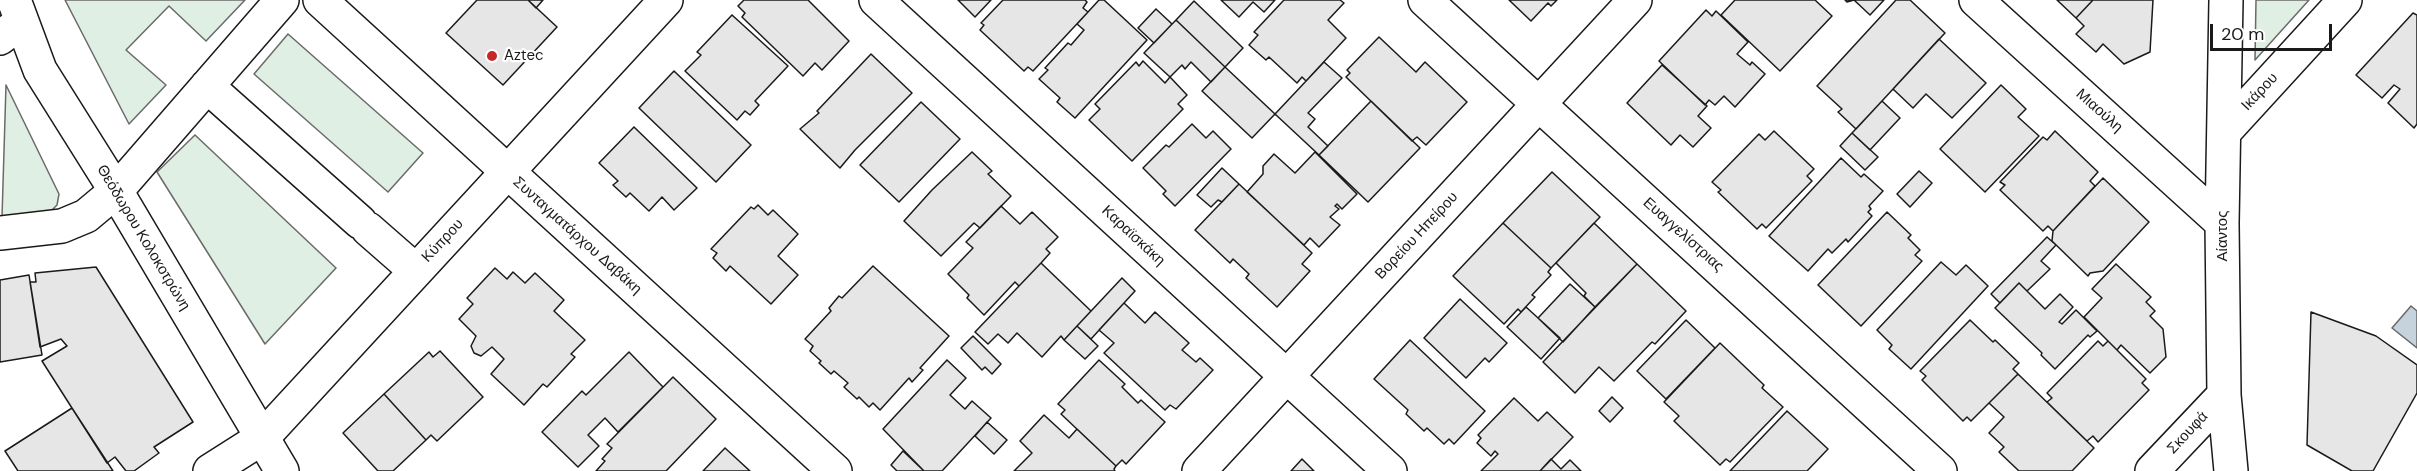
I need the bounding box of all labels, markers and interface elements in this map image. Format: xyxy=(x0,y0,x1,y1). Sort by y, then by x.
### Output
scale bar xyxy=(2213,12,2334,50)
text: 20 m xyxy=(2221,22,2264,46)
place label: Aztec xyxy=(504,47,544,65)
marker: Aztec xyxy=(485,49,499,63)
street label: Ικάρου xyxy=(2238,69,2282,115)
street label: Μιαούλη xyxy=(2072,85,2126,137)
street label: Θεόδωρου Κολοκοτρώνη xyxy=(92,162,194,314)
street label: Συνταγματάρχου Δαβάκη xyxy=(509,173,645,299)
street label: Βορείου Ηπείρου xyxy=(1372,189,1462,283)
street label: Ευαγγελίστριας xyxy=(1639,194,1727,276)
street label: Καραϊσκάκη xyxy=(1098,202,1168,270)
street label: Αίαντος xyxy=(2214,211,2232,261)
street label: Κύπρου xyxy=(418,215,468,267)
street label: Σκουφά xyxy=(2164,408,2212,458)

